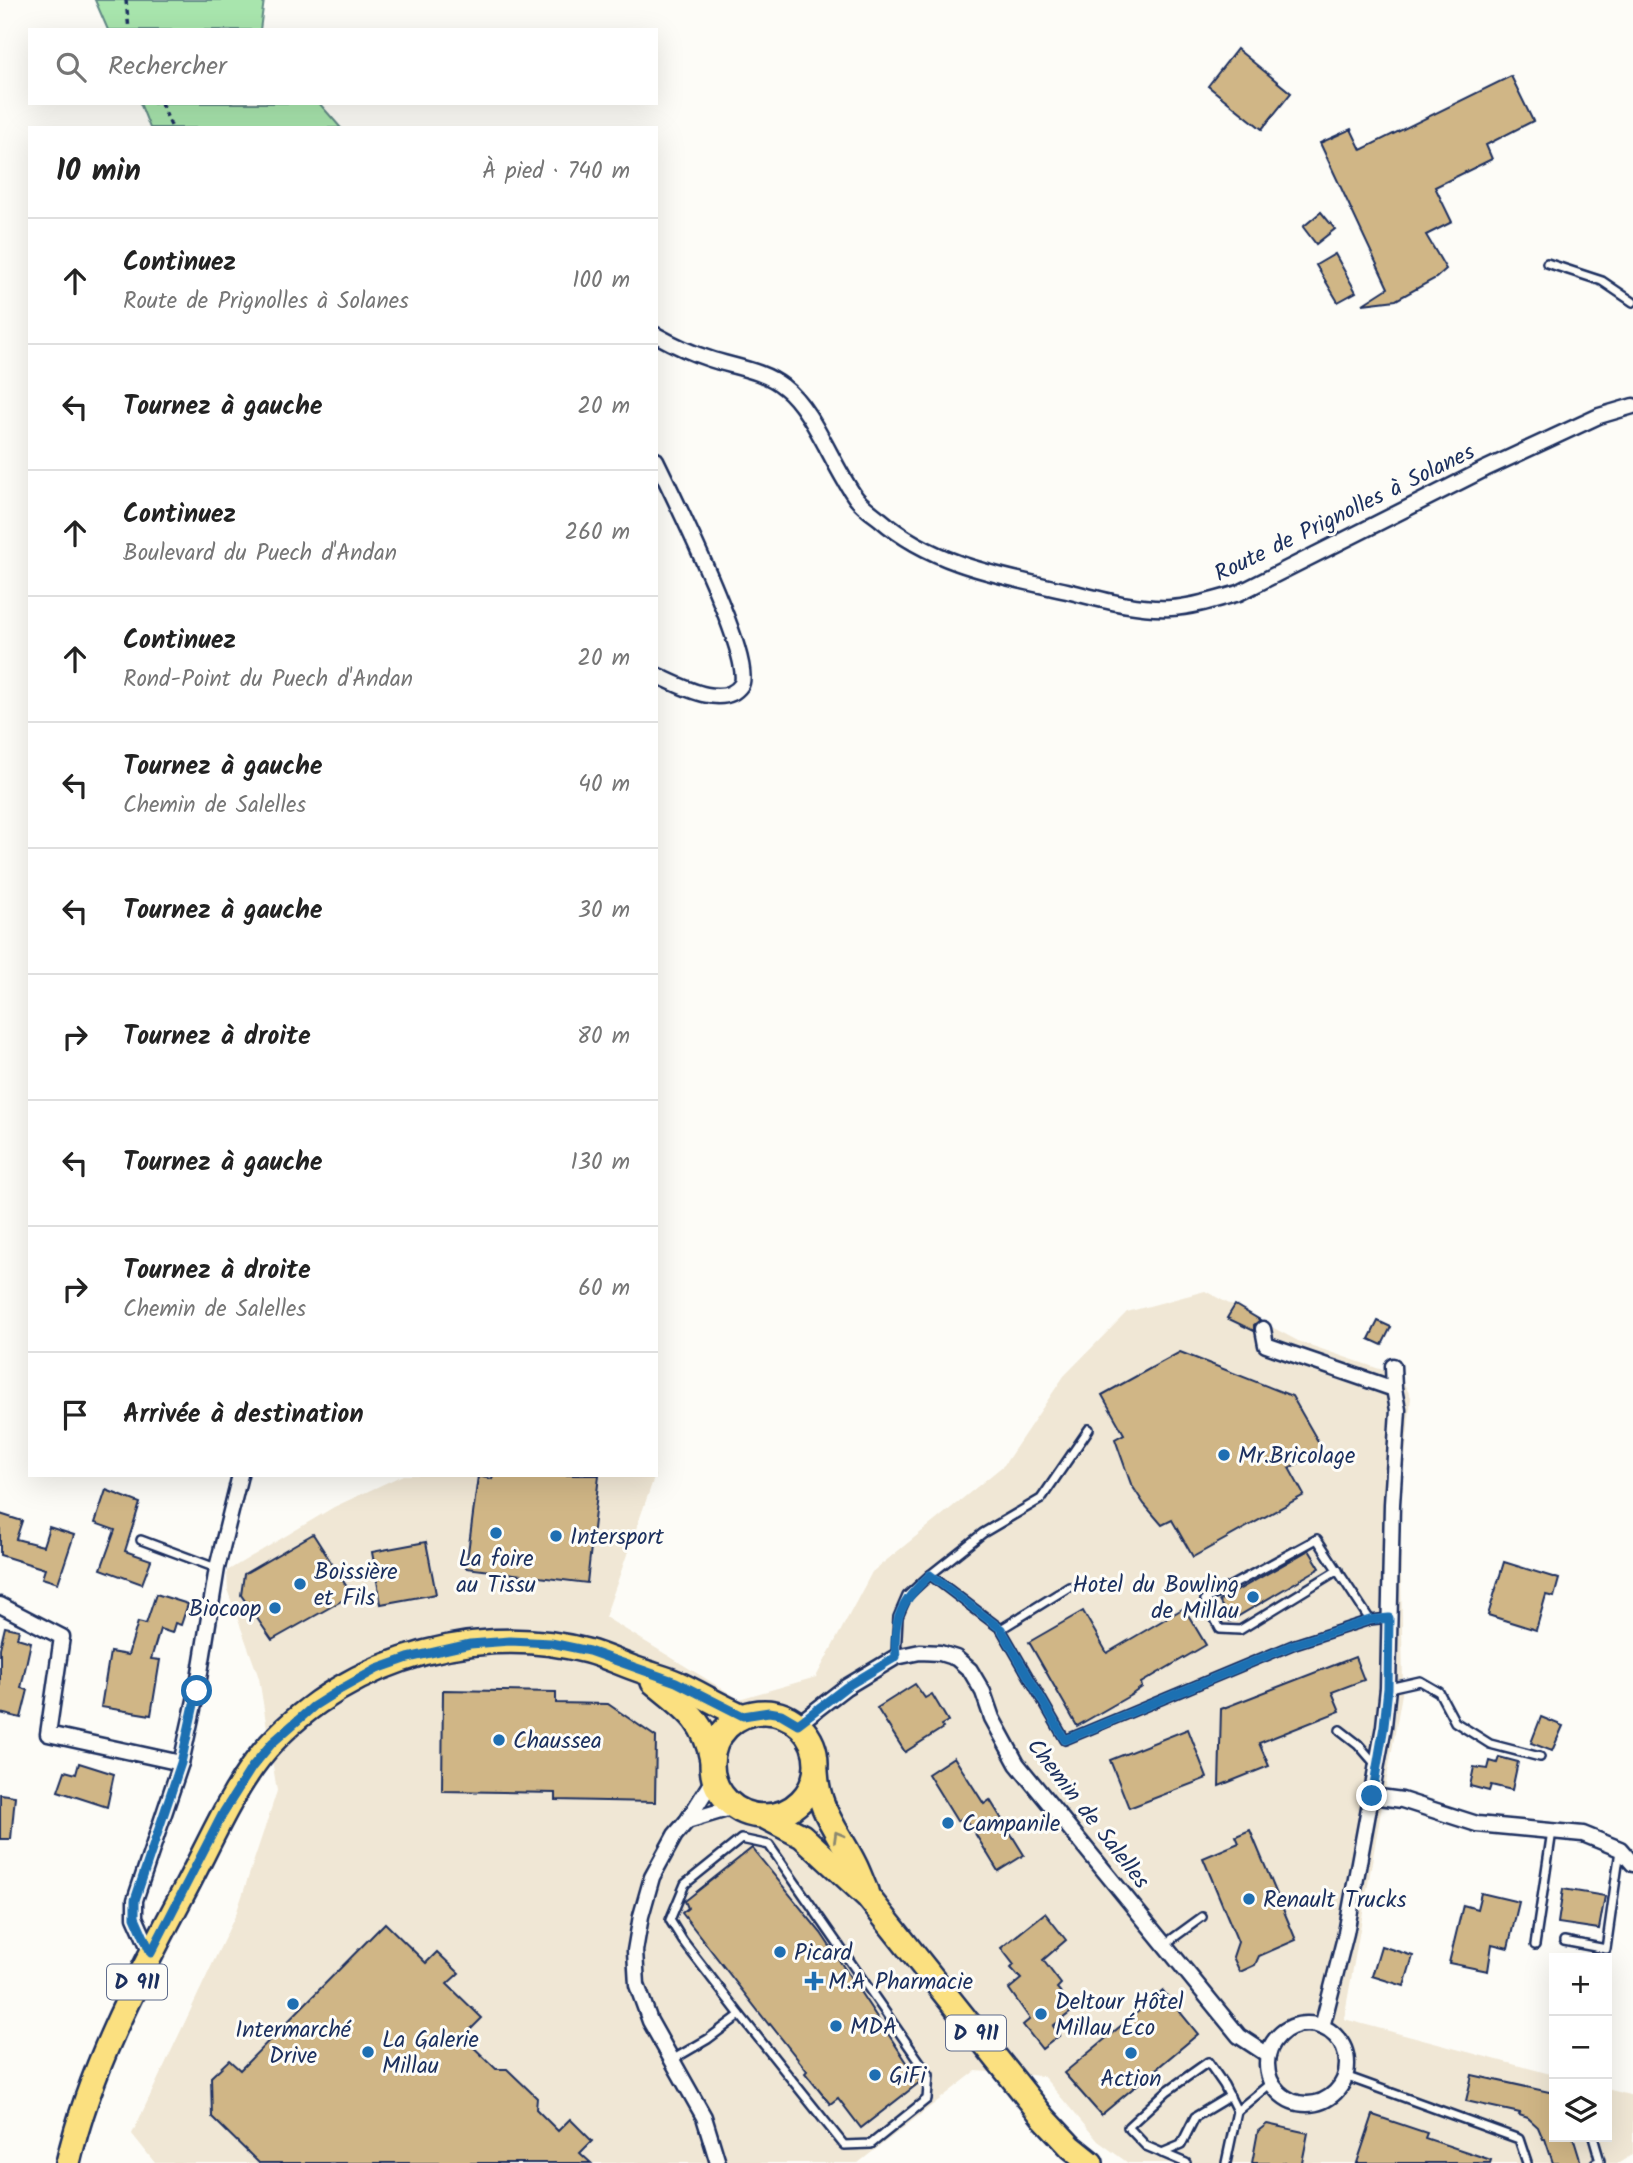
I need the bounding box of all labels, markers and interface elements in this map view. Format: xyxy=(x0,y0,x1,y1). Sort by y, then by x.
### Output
search box xyxy=(28,28,658,105)
text: Rechercher xyxy=(108,46,227,88)
icon: search xyxy=(52,48,90,86)
text: 10 min xyxy=(56,148,141,196)
text: À pied · 740 m xyxy=(482,154,630,190)
text: Continuez xyxy=(123,242,236,284)
icon: ahead xyxy=(56,262,94,300)
text: 100 m xyxy=(572,263,630,299)
text: Route de Prignolles à Solanes xyxy=(123,284,409,320)
text: Tournez à gauche xyxy=(123,386,323,428)
icon: left xyxy=(56,388,94,426)
text: 20 m xyxy=(578,389,630,425)
street label: Route de Prignolles à Solanes xyxy=(1209,435,1481,593)
text: Continuez xyxy=(123,494,236,536)
icon: ahead xyxy=(56,514,94,552)
text: 260 m xyxy=(565,515,630,551)
text: Boulevard du Puech d'Andan xyxy=(123,536,397,572)
text: Continuez xyxy=(123,620,236,662)
icon: ahead xyxy=(56,640,94,678)
text: 20 m xyxy=(578,641,630,677)
text: Rond-Point du Puech d'Andan xyxy=(123,662,413,698)
text: Tournez à gauche xyxy=(123,746,323,788)
icon: left xyxy=(56,766,94,804)
text: 40 m xyxy=(578,767,630,803)
text: Chemin de Salelles xyxy=(123,788,306,824)
text: Tournez à gauche xyxy=(123,890,323,932)
icon: left xyxy=(56,892,94,930)
text: 30 m xyxy=(578,893,630,929)
text: Tournez à droite xyxy=(123,1016,311,1058)
icon: right xyxy=(56,1018,94,1056)
text: 80 m xyxy=(577,1019,630,1055)
text: Tournez à gauche xyxy=(123,1142,323,1184)
icon: left xyxy=(56,1144,94,1182)
text: 130 m xyxy=(571,1145,630,1181)
text: Tournez à droite xyxy=(123,1250,311,1292)
icon: right xyxy=(56,1270,94,1308)
text: 60 m xyxy=(578,1271,630,1307)
text: Chemin de Salelles xyxy=(123,1292,306,1328)
text: Arrivée à destination xyxy=(123,1394,364,1436)
icon: arrive xyxy=(56,1396,94,1434)
place label: Mr.Bricolage xyxy=(1238,1439,1355,1475)
marker: Mr.Bricolage xyxy=(1216,1447,1232,1463)
place label: Intersport xyxy=(570,1520,665,1556)
marker: La foire au Tissu xyxy=(488,1525,504,1541)
marker: Intersport xyxy=(548,1528,564,1544)
place label: La foire au Tissu xyxy=(456,1542,536,1604)
place label: Boissière et Fils xyxy=(314,1555,398,1617)
place label: Hotel du Bowling de Millau xyxy=(1072,1568,1239,1630)
marker: Boissière et Fils xyxy=(292,1576,308,1592)
marker: Hotel du Bowling de Millau xyxy=(1245,1589,1261,1605)
place label: Biocoop xyxy=(188,1592,261,1628)
marker: Biocoop xyxy=(267,1600,283,1616)
route start xyxy=(181,1675,212,1706)
place label: Chaussea xyxy=(513,1724,602,1760)
street label: Chemin de Salelles xyxy=(1017,1731,1158,1898)
marker: Chaussea xyxy=(491,1732,507,1748)
route end xyxy=(1356,1780,1387,1811)
place label: Campanile xyxy=(962,1807,1060,1843)
marker: Campanile xyxy=(940,1815,956,1831)
one-way arrow xyxy=(833,1831,846,1844)
place label: Renault Trucks xyxy=(1263,1883,1407,1919)
marker: Renault Trucks xyxy=(1241,1891,1257,1907)
place label: Picard xyxy=(794,1936,853,1972)
marker: Picard xyxy=(772,1944,788,1960)
map controls xyxy=(1549,1953,1612,2142)
button: + xyxy=(1549,1953,1612,2016)
road number: D 911 xyxy=(107,1965,167,2000)
place label: M.A Pharmacie xyxy=(828,1965,973,2001)
marker: M.A Pharmacie xyxy=(806,1973,822,1989)
place label: Deltour Hôtel Millau Éco xyxy=(1055,1985,1184,2047)
marker: Intermarché Drive xyxy=(285,1996,301,2012)
marker: Deltour Hôtel Millau Éco xyxy=(1033,2006,1049,2022)
place label: MDA xyxy=(850,2010,897,2046)
place label: Intermarché Drive xyxy=(235,2013,352,2075)
road number: D 911 xyxy=(946,2016,1006,2050)
button: − xyxy=(1549,2016,1612,2079)
marker: MDA xyxy=(828,2018,844,2034)
place label: La Galerie Millau xyxy=(382,2023,479,2085)
marker: La Galerie Millau xyxy=(360,2044,376,2060)
marker: Action xyxy=(1123,2045,1139,2061)
place label: GiFi xyxy=(889,2059,928,2095)
place label: Action xyxy=(1100,2062,1162,2098)
marker: GiFi xyxy=(867,2067,883,2083)
button: layers xyxy=(1549,2079,1612,2142)

